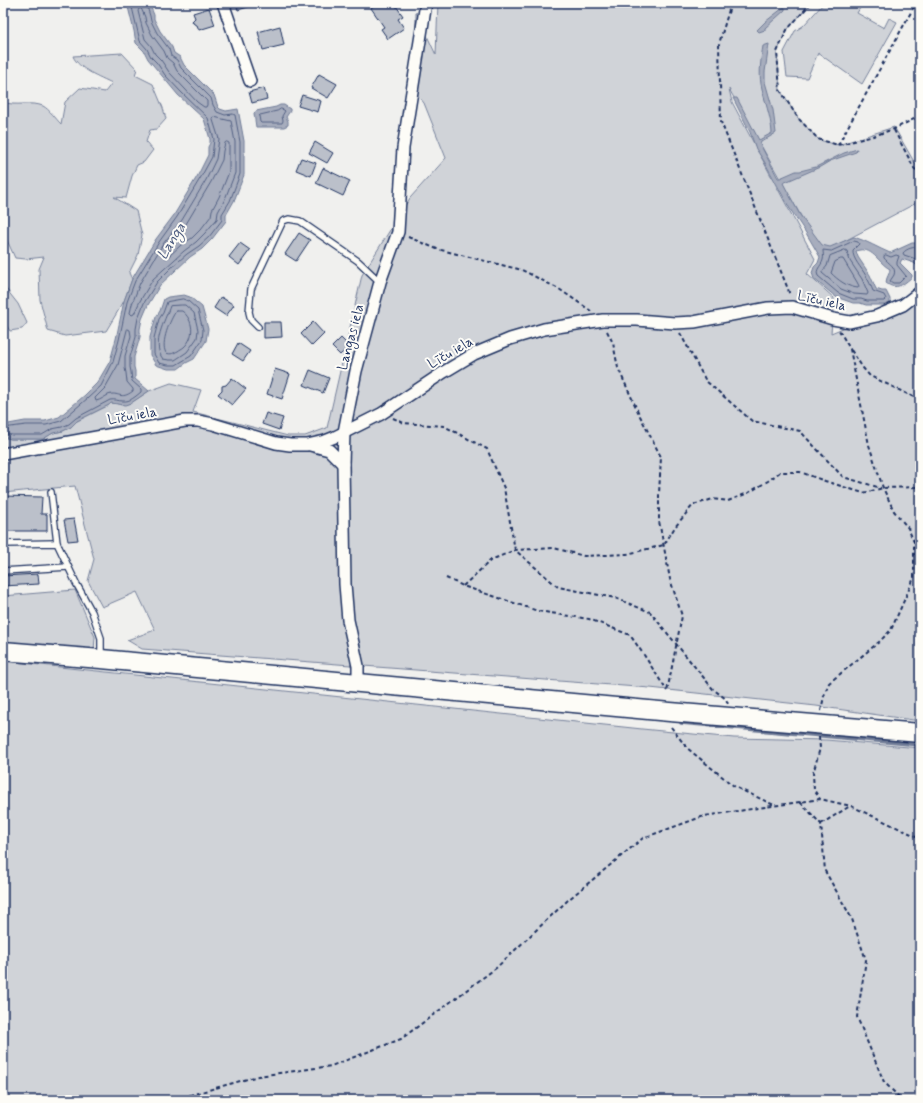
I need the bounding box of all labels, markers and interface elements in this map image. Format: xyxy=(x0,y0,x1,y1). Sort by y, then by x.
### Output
water label: Langa xyxy=(153,219,192,264)
street label: Līču iela xyxy=(796,287,848,315)
street label: Langas iela xyxy=(334,302,369,373)
street label: Līču iela xyxy=(425,333,476,373)
street label: Līču iela xyxy=(106,403,158,429)

